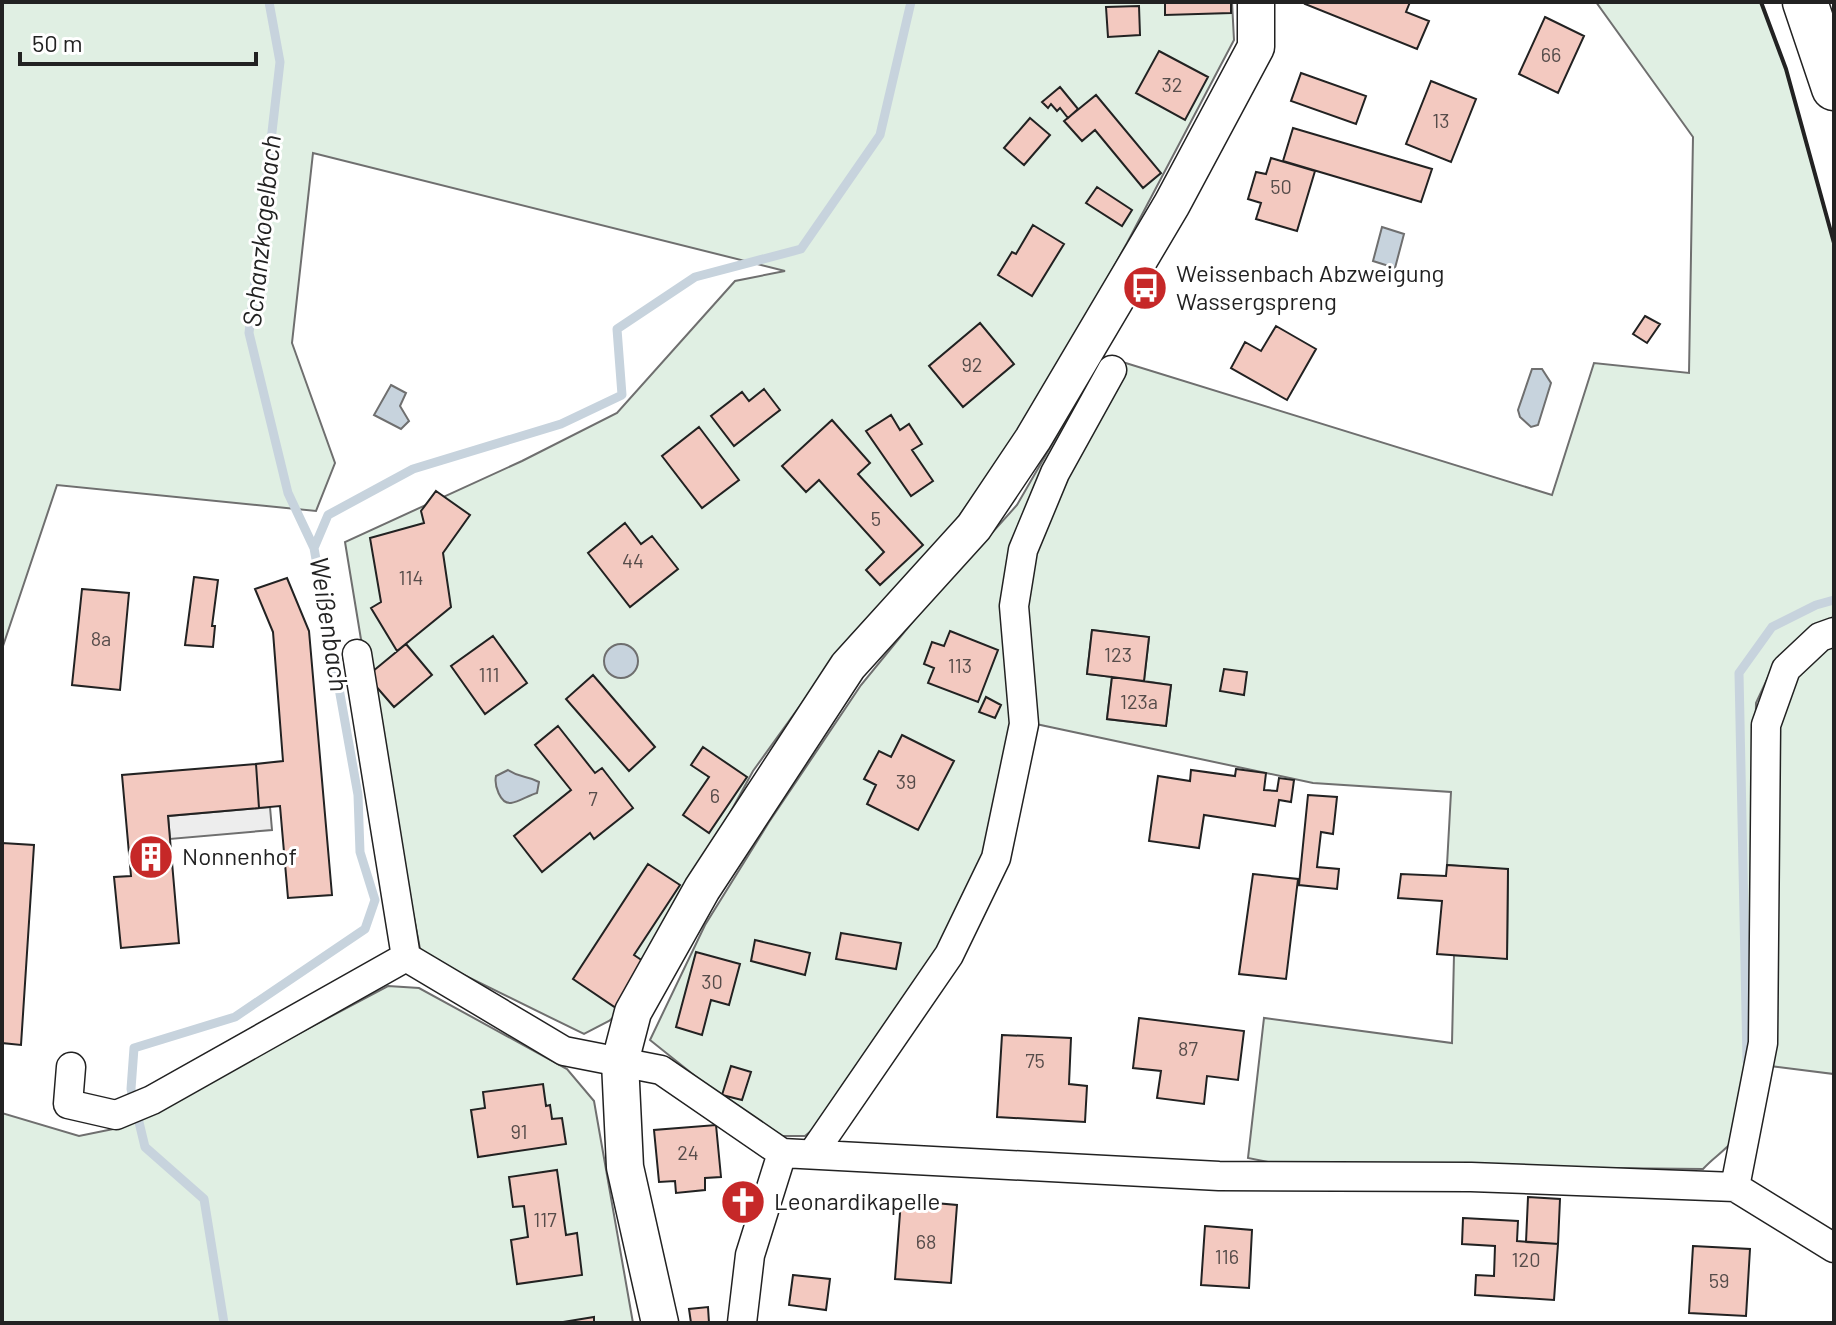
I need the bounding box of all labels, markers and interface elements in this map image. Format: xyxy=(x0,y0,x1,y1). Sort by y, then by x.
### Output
scale bar xyxy=(20,16,256,66)
text: 50 m xyxy=(32,28,83,57)
house number: 66 xyxy=(1541,42,1561,66)
house number: 32 xyxy=(1161,72,1183,96)
house number: 13 xyxy=(1432,108,1450,132)
water label: Schanzkogelbach xyxy=(235,133,286,328)
house number: 50 xyxy=(1270,174,1292,198)
place label: Weissenbach Abzweigung Wassergspreng xyxy=(1176,258,1444,315)
bus stop icon: Weissenbach Abzweigung Wassergspreng xyxy=(1121,264,1169,312)
house number: 92 xyxy=(961,352,983,376)
house number: 5 xyxy=(871,506,881,530)
house number: 44 xyxy=(622,548,644,572)
water label: Weißenbach xyxy=(305,554,356,693)
house number: 114 xyxy=(398,565,424,589)
house number: 8a xyxy=(91,626,111,650)
house number: 123 xyxy=(1104,642,1132,666)
house number: 113 xyxy=(948,653,972,677)
house number: 111 xyxy=(478,662,500,686)
house number: 123a xyxy=(1120,689,1158,713)
house number: 39 xyxy=(896,769,916,793)
house number: 6 xyxy=(710,783,720,807)
house number: 7 xyxy=(588,786,598,810)
building icon: Nonnenhof xyxy=(127,833,175,881)
place label: Nonnenhof xyxy=(182,841,297,870)
house number: 30 xyxy=(701,969,723,993)
house number: 87 xyxy=(1178,1036,1198,1060)
house number: 75 xyxy=(1025,1048,1045,1072)
house number: 91 xyxy=(510,1119,528,1143)
house number: 24 xyxy=(677,1140,699,1164)
church icon: Leonardikapelle xyxy=(719,1178,767,1226)
place label: Leonardikapelle xyxy=(774,1186,940,1215)
house number: 117 xyxy=(533,1207,557,1231)
house number: 68 xyxy=(916,1229,936,1253)
house number: 116 xyxy=(1215,1244,1239,1268)
house number: 120 xyxy=(1511,1247,1541,1271)
house number: 59 xyxy=(1709,1268,1729,1292)

